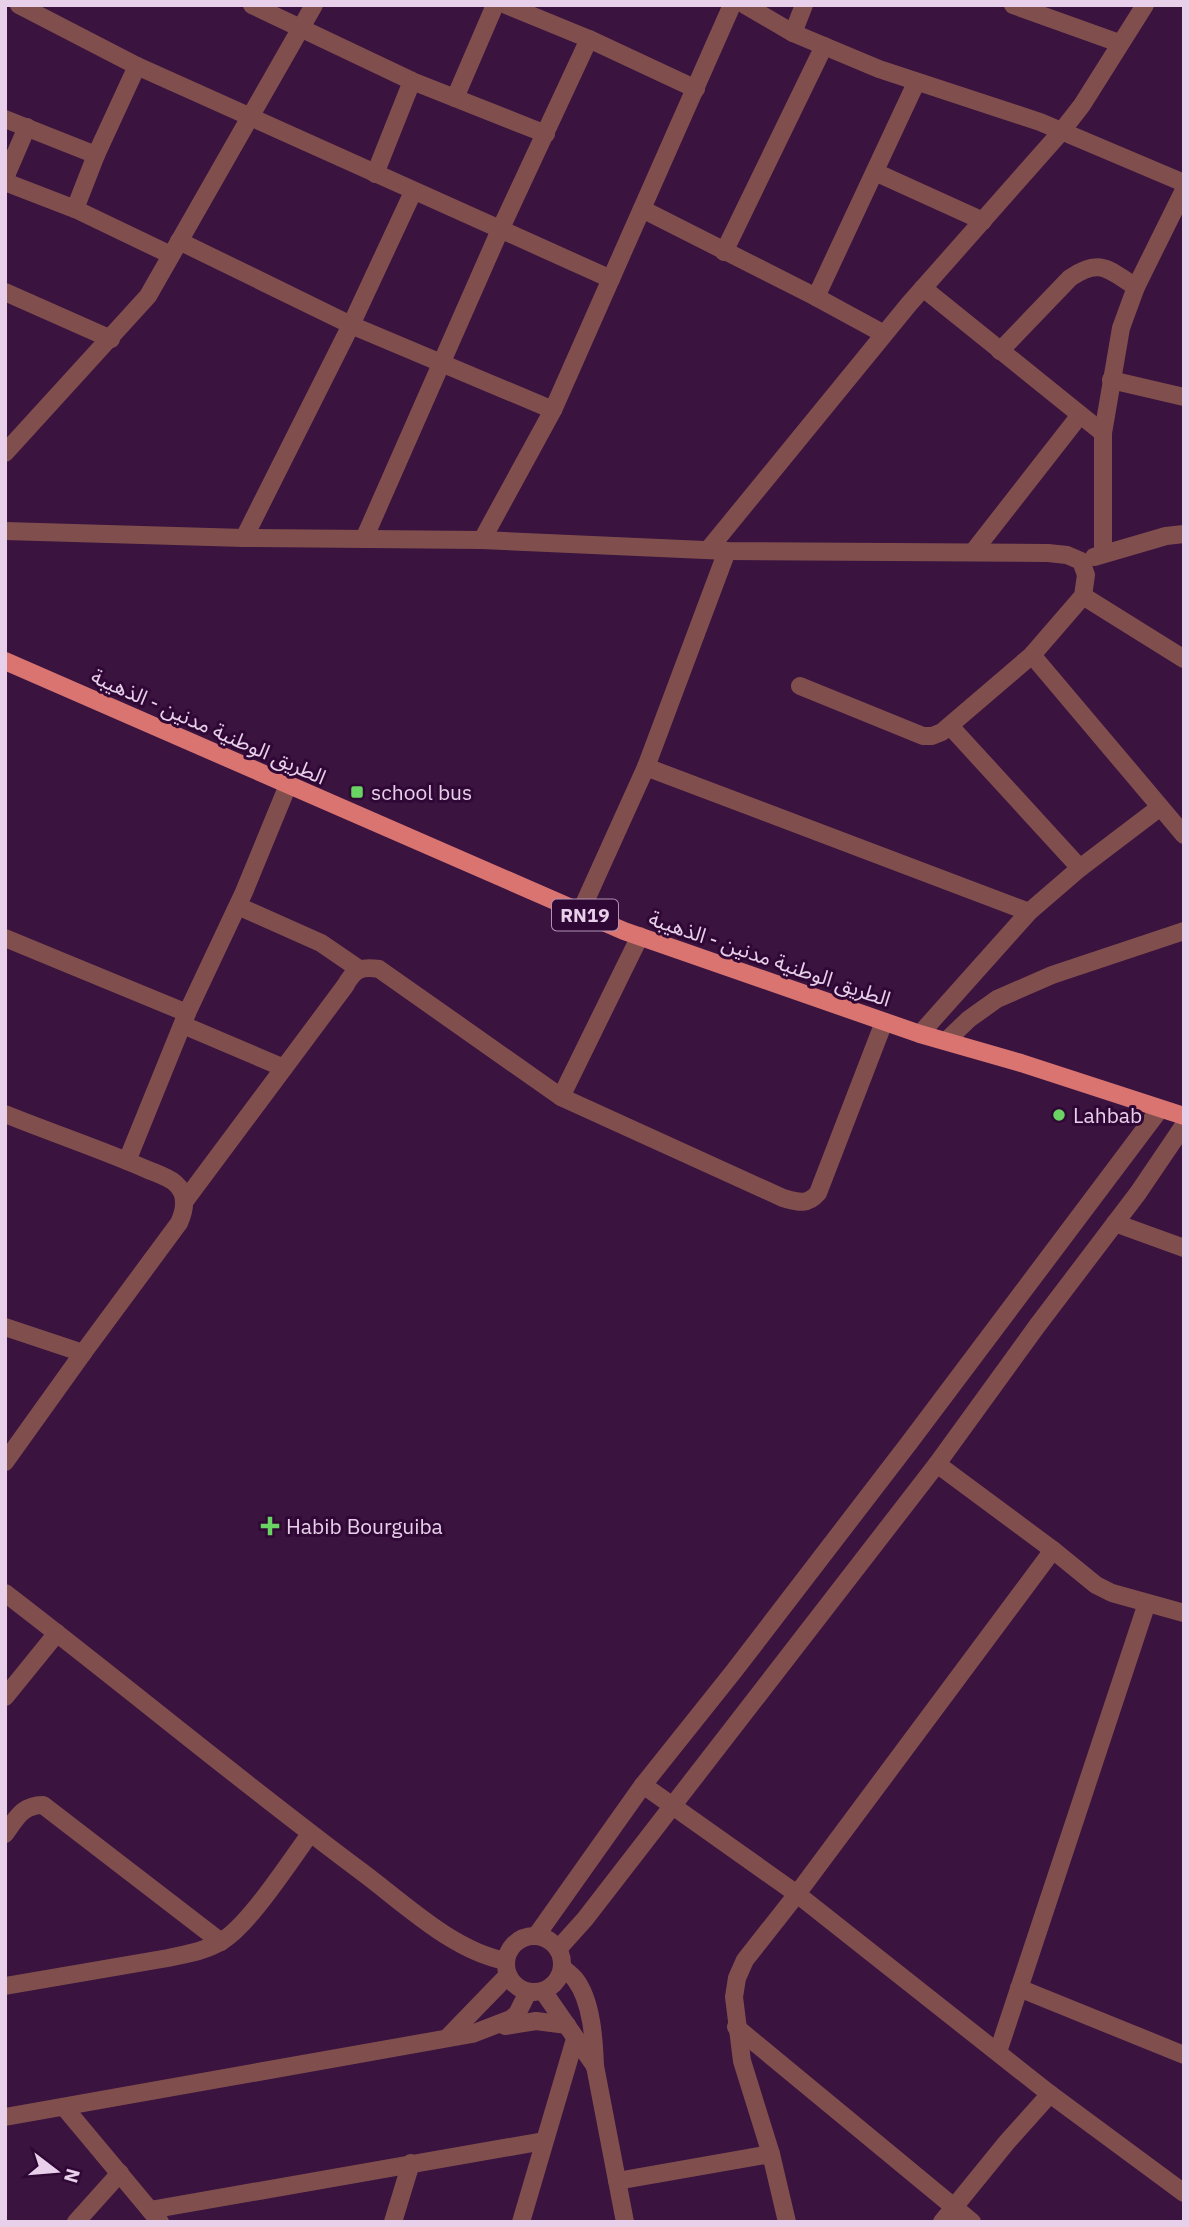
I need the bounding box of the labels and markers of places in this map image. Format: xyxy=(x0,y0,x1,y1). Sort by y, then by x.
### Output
place label: school bus xyxy=(371,778,472,806)
marker: school bus xyxy=(349,784,365,800)
place label: Lahbab xyxy=(1073,1101,1142,1129)
marker: Lahbab xyxy=(1051,1107,1067,1123)
place label: Habib Bourguiba xyxy=(286,1512,443,1540)
marker: Habib Bourguiba xyxy=(260,1516,280,1536)

